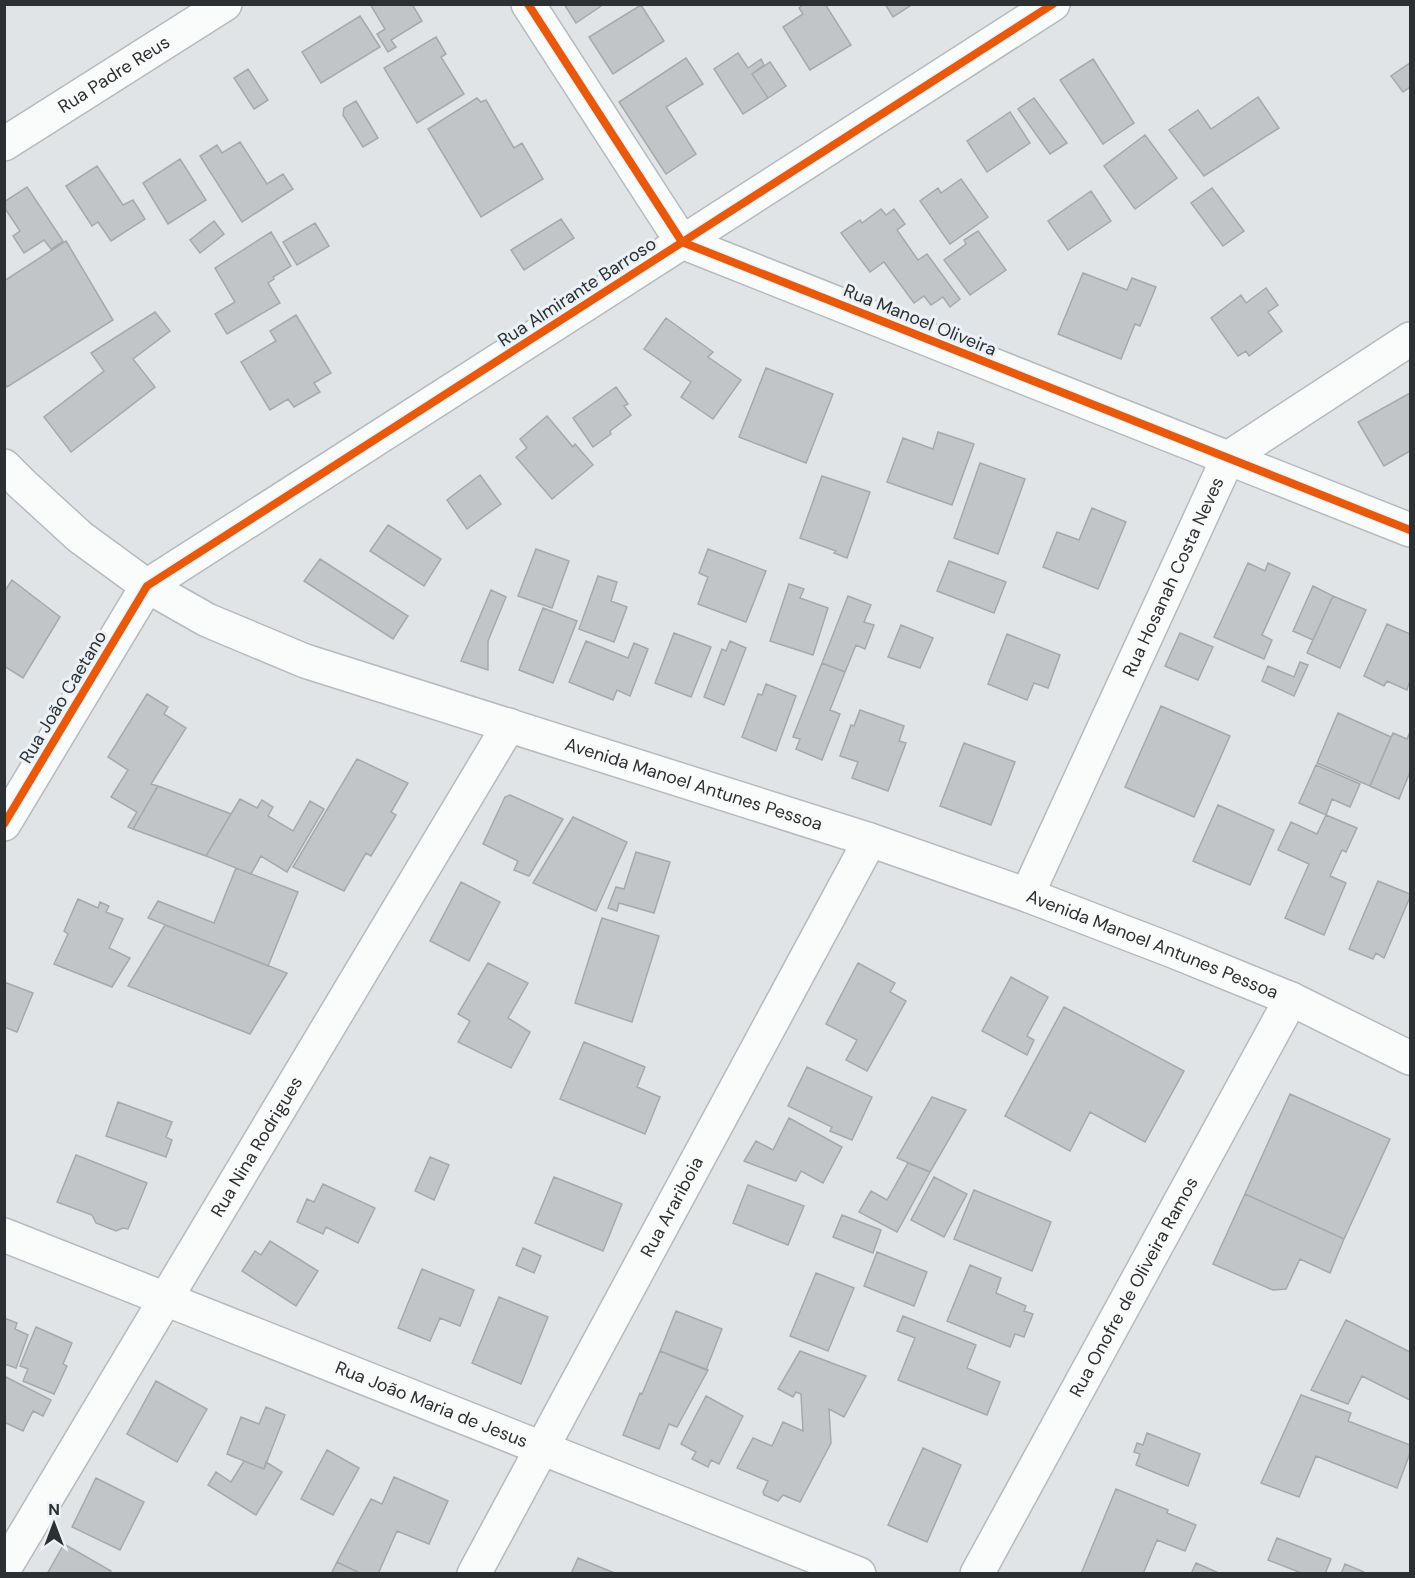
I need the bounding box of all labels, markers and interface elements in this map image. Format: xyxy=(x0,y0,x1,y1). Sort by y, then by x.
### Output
street label: Rua Padre Reus xyxy=(53,30,174,119)
street label: Rua Almirante Barroso xyxy=(493,232,661,352)
street label: Rua Manoel Oliveira xyxy=(840,278,1000,362)
street label: Rua Hosanah Costa Neves xyxy=(1117,473,1230,681)
street label: Rua João Caetano xyxy=(14,626,112,768)
street label: Avenida Manoel Antunes Pessoa xyxy=(562,732,825,836)
street label: Avenida Manoel Antunes Pessoa xyxy=(1023,884,1282,1005)
street label: Rua Nina Rodrigues xyxy=(205,1072,308,1222)
street label: Rua Arariboia xyxy=(635,1152,709,1262)
street label: Rua Onofre de Oliveira Ramos xyxy=(1064,1173,1204,1401)
street label: Rua João Maria de Jesus xyxy=(332,1356,531,1454)
north arrow xyxy=(24,1494,84,1554)
text: N xyxy=(48,1499,60,1520)

